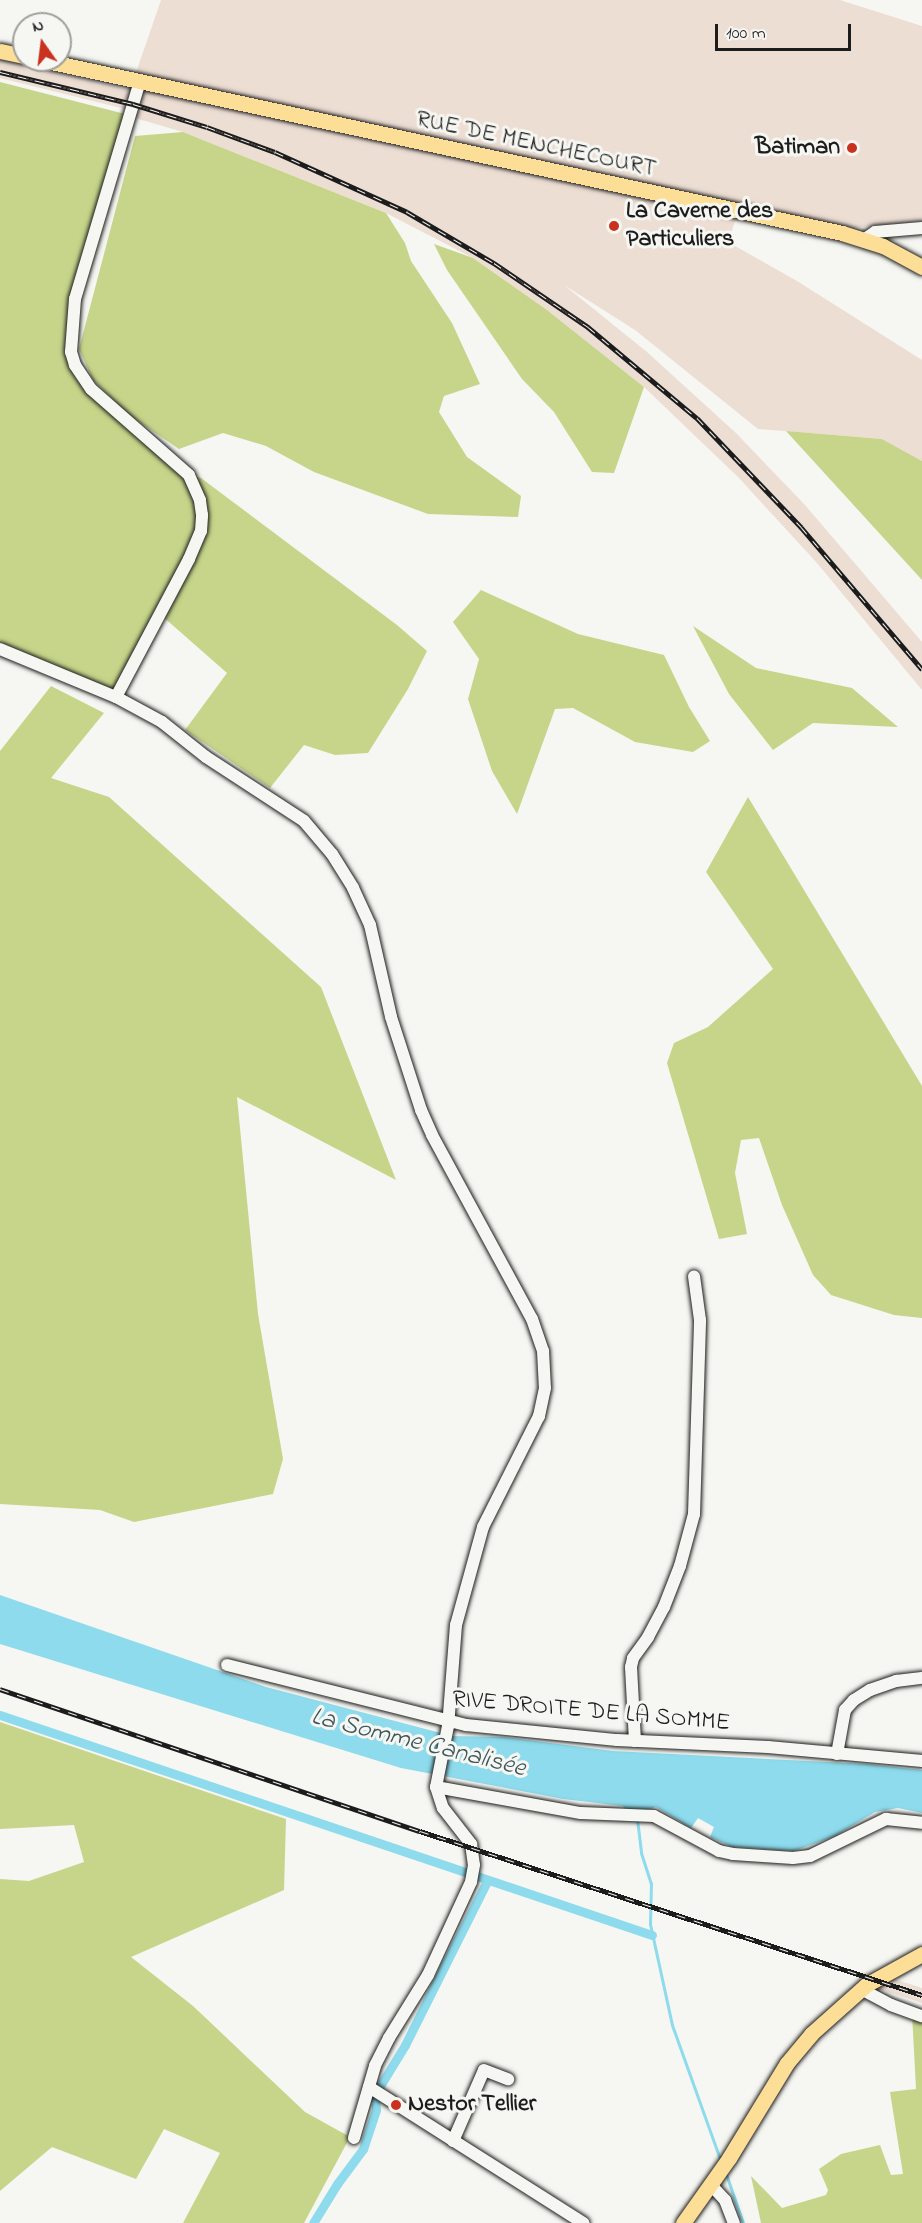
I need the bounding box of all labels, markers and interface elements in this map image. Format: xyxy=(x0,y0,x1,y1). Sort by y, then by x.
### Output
north arrow xyxy=(12,12,72,72)
scale bar xyxy=(718,12,854,50)
text: N xyxy=(30,14,46,39)
text: 100 m xyxy=(726,21,766,47)
street label: RUE DE MENCHECOURT xyxy=(413,105,659,185)
place label: Batiman xyxy=(755,134,840,162)
marker: Batiman xyxy=(845,141,859,155)
place label: La Caverne des Particuliers xyxy=(626,198,773,254)
marker: La Caverne des Particuliers xyxy=(607,219,621,233)
street label: RIVE DROITE DE LA SOMME xyxy=(451,1686,731,1738)
water label: La Somme Canalisée xyxy=(308,1702,528,1786)
place label: Nestor Tellier xyxy=(408,2091,536,2119)
marker: Nestor Tellier xyxy=(389,2098,403,2112)

